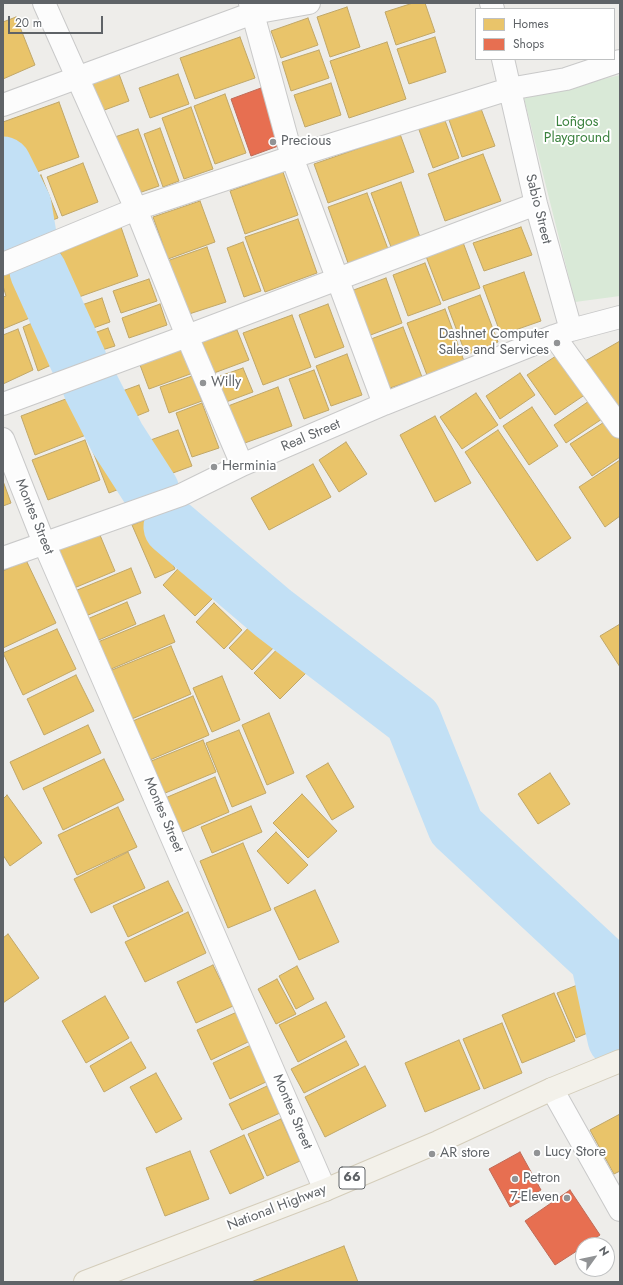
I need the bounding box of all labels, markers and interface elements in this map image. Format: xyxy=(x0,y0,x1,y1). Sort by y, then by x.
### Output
scale bar xyxy=(10,8,105,34)
legend xyxy=(475,8,615,60)
text: 20 m xyxy=(15,14,42,32)
text: Homes xyxy=(513,15,549,33)
text: Shops xyxy=(513,35,544,53)
park label: Loñgos Playground xyxy=(544,115,610,148)
place label: Precious xyxy=(281,134,331,150)
marker: Precious xyxy=(268,137,278,147)
street label: Sabio Street xyxy=(521,172,555,246)
place label: Dashnet Computer Sales and Services xyxy=(439,327,549,360)
marker: Dashnet Computer Sales and Services xyxy=(552,338,562,348)
place label: Willy xyxy=(211,375,241,391)
marker: Willy xyxy=(198,378,208,388)
street label: Real Street xyxy=(279,416,343,456)
place label: Herminia xyxy=(222,459,276,475)
marker: Herminia xyxy=(209,462,219,472)
street label: Montes Street xyxy=(11,477,57,557)
street label: Montes Street xyxy=(140,775,186,855)
street label: Montes Street xyxy=(269,1072,315,1152)
place label: Lucy Store xyxy=(545,1145,606,1161)
place label: AR store xyxy=(440,1146,490,1162)
marker: Lucy Store xyxy=(532,1148,542,1158)
marker: AR store xyxy=(427,1149,437,1159)
road number: 66 xyxy=(339,1167,365,1189)
place label: Petron xyxy=(523,1171,560,1187)
marker: Petron xyxy=(510,1174,520,1184)
street label: National Highway xyxy=(225,1181,329,1235)
place label: 7-Eleven xyxy=(510,1190,559,1206)
marker: 7-Eleven xyxy=(562,1193,572,1203)
north arrow xyxy=(575,1237,615,1277)
text: N xyxy=(595,1243,613,1259)

